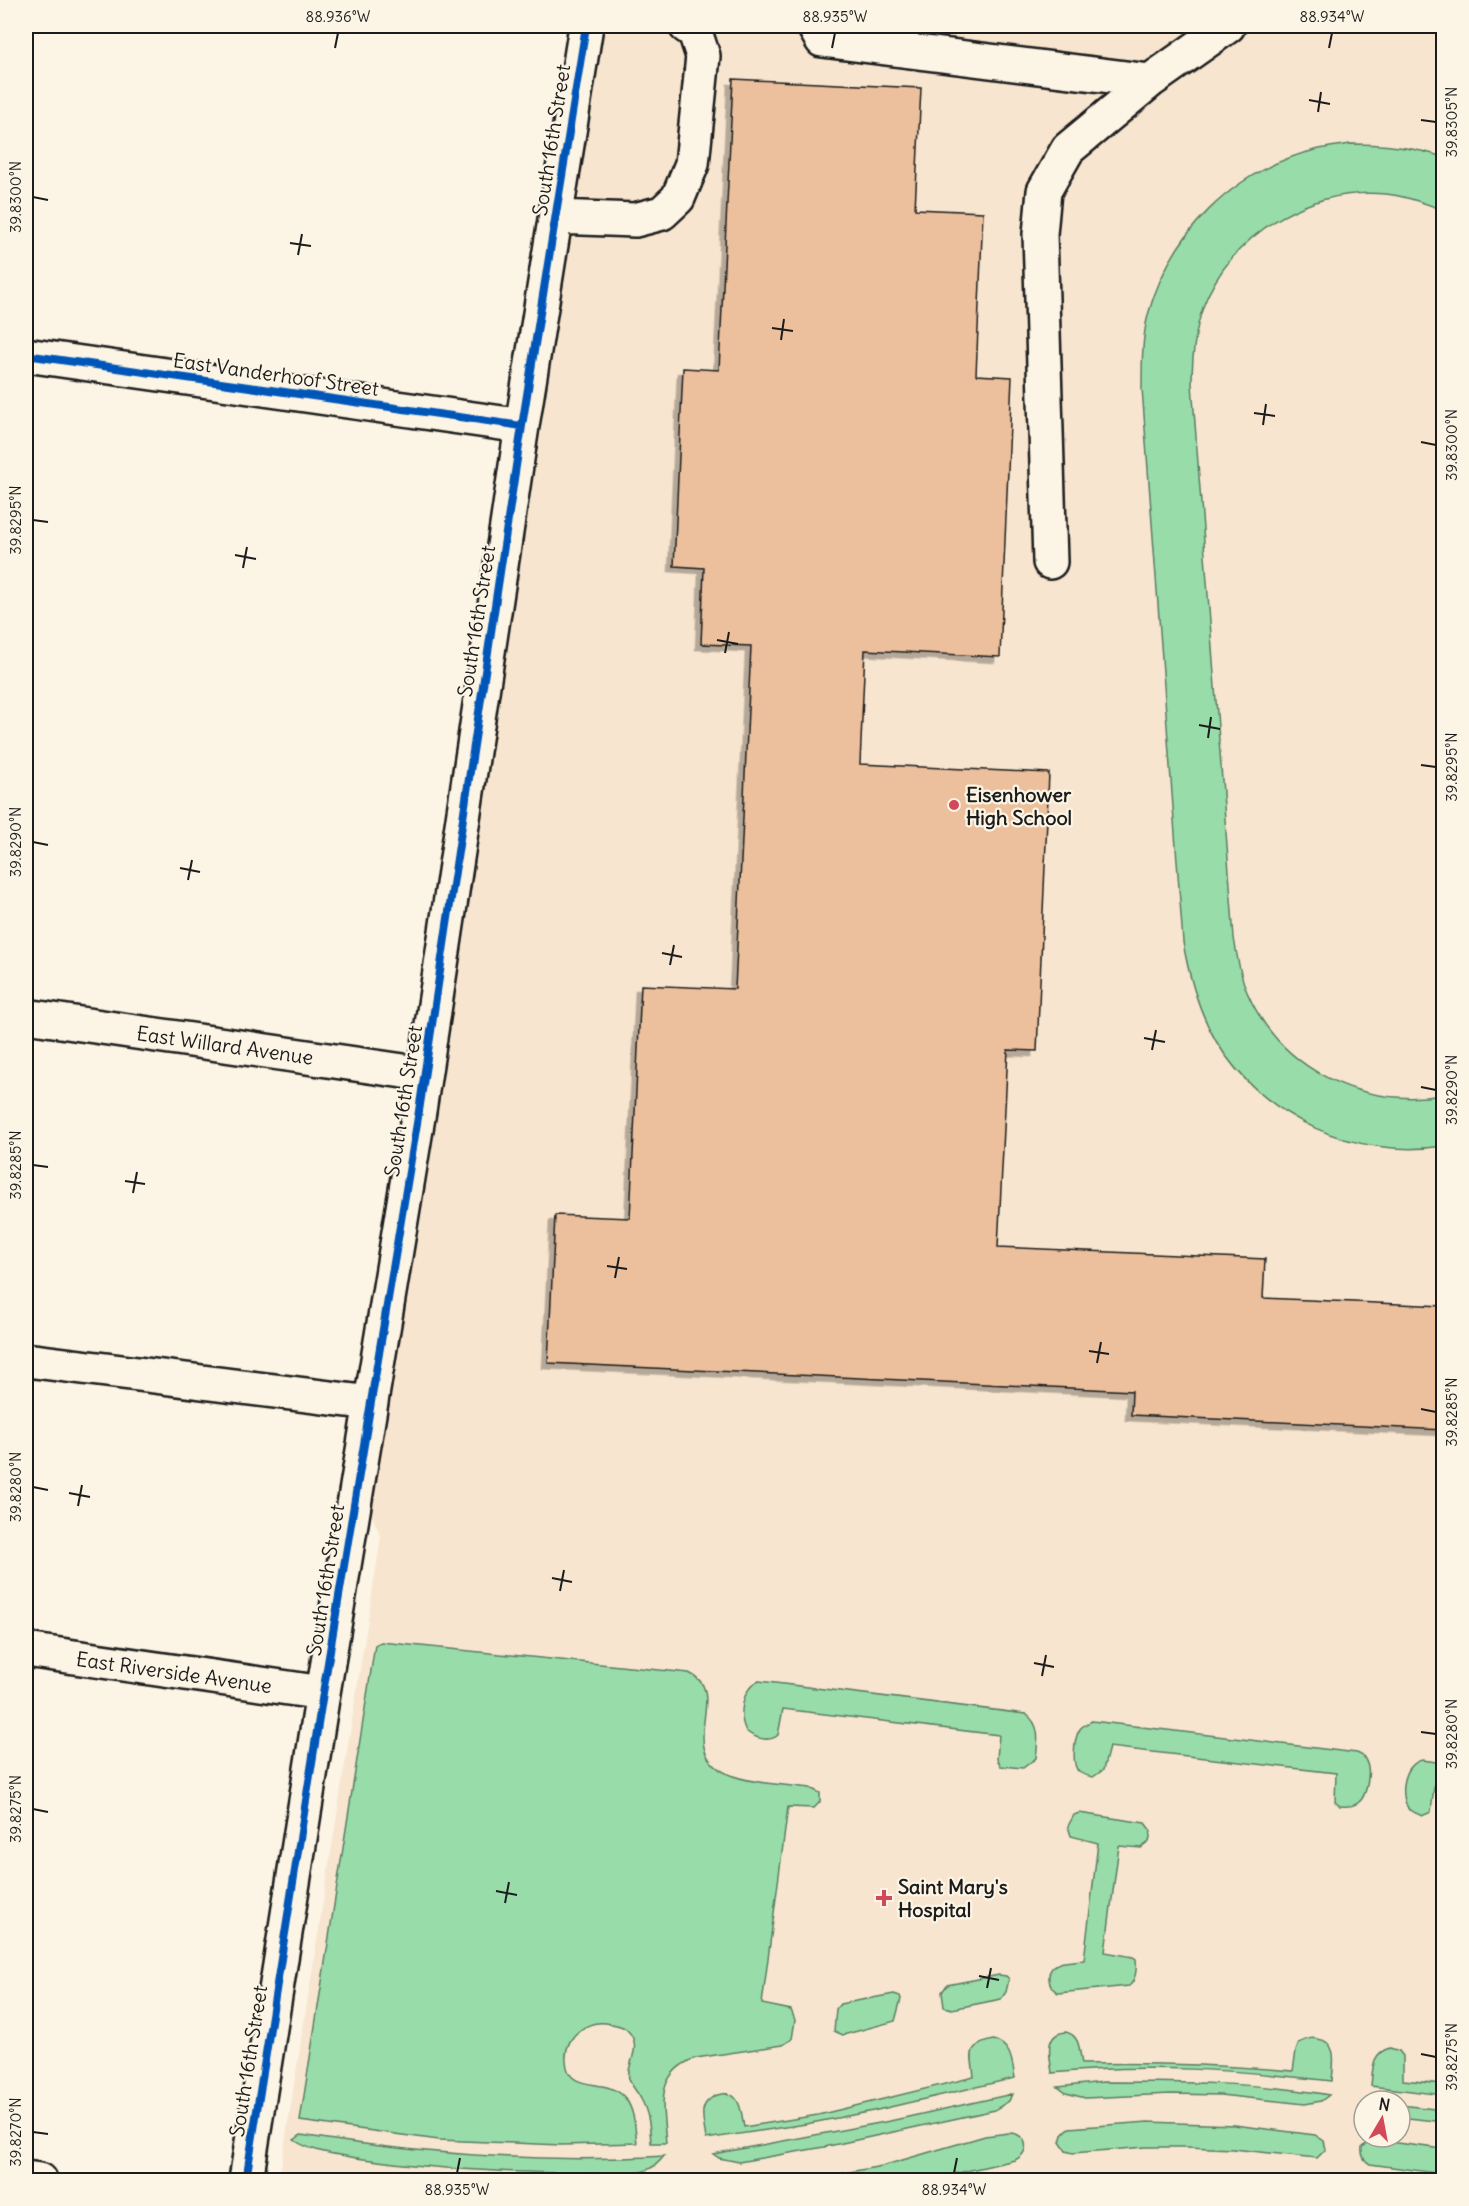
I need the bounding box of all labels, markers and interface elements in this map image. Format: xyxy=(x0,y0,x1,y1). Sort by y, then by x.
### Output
text: 88.936°W xyxy=(306,7,371,26)
text: 88.935°W xyxy=(803,7,868,26)
text: 88.934°W xyxy=(1300,7,1365,26)
street label: South 16th Street xyxy=(527,62,575,218)
text: 39.8305°N xyxy=(1442,87,1461,157)
text: 39.8300°N xyxy=(6,161,25,233)
street label: East Vanderhoof Street xyxy=(172,347,381,401)
text: 39.8300°N xyxy=(1442,409,1461,481)
text: 39.8295°N xyxy=(6,485,25,555)
street label: South 16th Street xyxy=(452,543,500,699)
text: 39.8295°N xyxy=(1442,732,1461,802)
place label: Eisenhower High School xyxy=(966,782,1072,830)
marker: Eisenhower High School xyxy=(947,798,961,812)
text: 39.8290°N xyxy=(6,807,25,877)
street label: East Willard Avenue xyxy=(135,1020,315,1070)
street label: South 16th Street xyxy=(379,1023,427,1179)
text: 39.8290°N xyxy=(1442,1055,1461,1125)
text: 39.8285°N xyxy=(6,1130,25,1200)
text: 39.8285°N xyxy=(1442,1377,1461,1447)
text: 39.8280°N xyxy=(6,1452,25,1522)
street label: South 16th Street xyxy=(301,1502,349,1658)
street label: East Riverside Avenue xyxy=(75,1646,273,1698)
text: 39.8280°N xyxy=(1442,1699,1461,1769)
text: 39.8275°N xyxy=(6,1775,25,1843)
place label: Saint Mary's Hospital xyxy=(898,1874,1008,1922)
marker: Saint Mary's Hospital xyxy=(875,1889,893,1907)
street label: South 16th Street xyxy=(224,1983,272,2139)
text: 39.8275°N xyxy=(1442,2023,1461,2091)
north arrow xyxy=(1352,2089,1412,2149)
text: N xyxy=(1377,2093,1392,2115)
text: 39.8270°N xyxy=(6,2097,25,2167)
text: 88.935°W xyxy=(425,2180,490,2199)
text: 88.934°W xyxy=(922,2180,987,2199)

